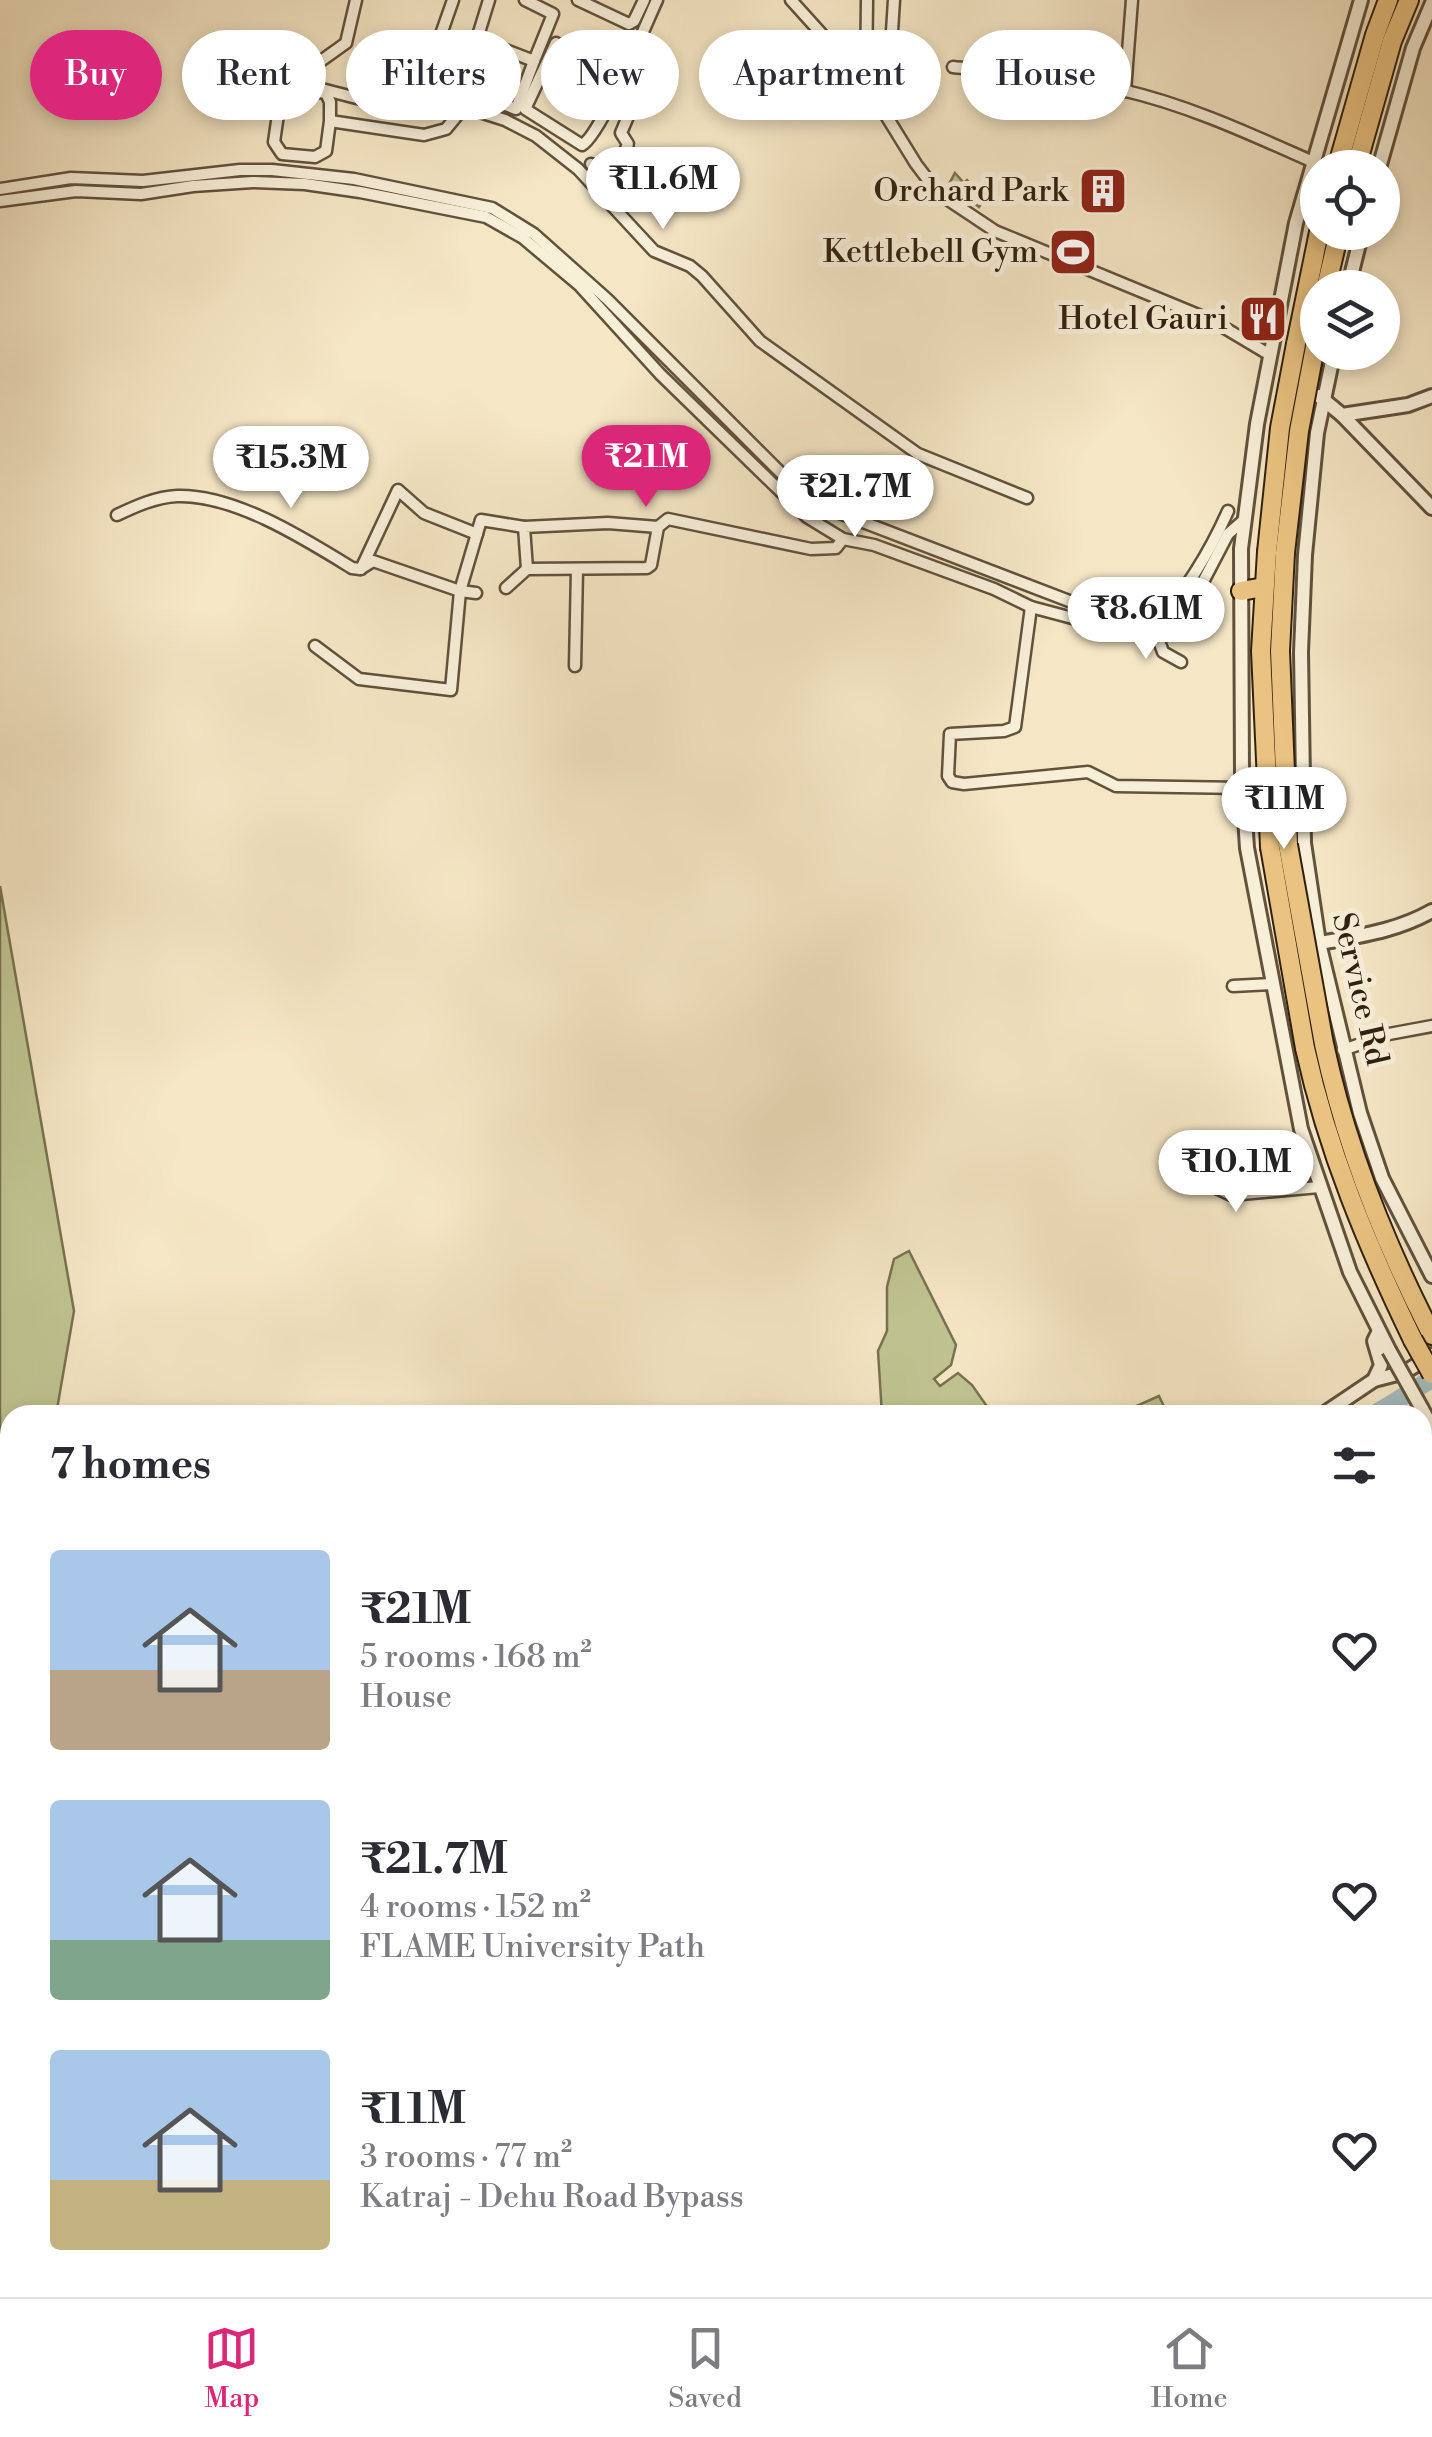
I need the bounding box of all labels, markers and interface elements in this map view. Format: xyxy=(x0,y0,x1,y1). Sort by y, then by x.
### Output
chip: Buy xyxy=(30,30,162,120)
chip: Rent xyxy=(182,30,326,120)
chip: Filters xyxy=(346,30,521,120)
chip: New xyxy=(541,30,679,120)
chip: Apartment xyxy=(699,30,941,120)
chip: House xyxy=(961,30,1131,120)
pin: ₹11.6M xyxy=(582,147,744,232)
map controls xyxy=(1300,150,1400,370)
button: locate xyxy=(1300,150,1400,250)
text: ₹11.6M xyxy=(608,159,718,199)
building icon: Orchard Park xyxy=(1077,165,1129,217)
place label: Orchard Park xyxy=(873,171,1070,211)
sports icon: Kettlebell Gym xyxy=(1047,226,1099,278)
place label: Kettlebell Gym xyxy=(823,232,1038,272)
button: layers xyxy=(1300,270,1400,370)
restaurant icon: Hotel Gauri xyxy=(1237,293,1289,345)
place label: Hotel Gauri xyxy=(1058,299,1228,339)
pin: ₹21M xyxy=(587,425,705,510)
pin: ₹15.3M xyxy=(210,426,372,511)
text: ₹21M xyxy=(604,437,688,477)
text: ₹15.3M xyxy=(235,438,347,478)
pin: ₹21.7M xyxy=(774,455,936,540)
text: ₹21.7M xyxy=(799,467,911,507)
pin: ₹8.61M xyxy=(1065,577,1227,662)
text: ₹8.61M xyxy=(1090,589,1202,629)
pin: ₹11M xyxy=(1225,767,1343,852)
text: ₹11M xyxy=(1244,779,1324,819)
street label: Service Rd xyxy=(1323,909,1397,1069)
pin: ₹10.1M xyxy=(1155,1130,1317,1215)
text: ₹10.1M xyxy=(1181,1142,1291,1182)
icon: filters xyxy=(1327,1438,1382,1493)
text: 7 homes xyxy=(50,1439,211,1492)
text: ₹21M xyxy=(360,1584,471,1637)
icon: home xyxy=(130,1590,250,1710)
icon: heart xyxy=(1327,1623,1382,1678)
text: 5 rooms · 168 m² xyxy=(360,1637,592,1677)
text: House xyxy=(360,1677,452,1717)
text: ₹21.7M xyxy=(360,1834,508,1887)
icon: home xyxy=(130,1840,250,1960)
icon: heart xyxy=(1327,1873,1382,1928)
text: 4 rooms · 152 m² xyxy=(360,1887,591,1927)
text: FLAME University Path xyxy=(360,1927,705,1967)
text: ₹11M xyxy=(360,2084,466,2137)
icon: home xyxy=(130,2090,250,2210)
icon: heart xyxy=(1327,2123,1382,2178)
text: 3 rooms · 77 m² xyxy=(360,2137,572,2177)
text: Katraj - Dehu Road Bypass xyxy=(360,2177,744,2217)
tab: Map xyxy=(204,2321,260,2416)
tab: Saved xyxy=(668,2321,742,2416)
tab: Home xyxy=(1151,2321,1228,2416)

